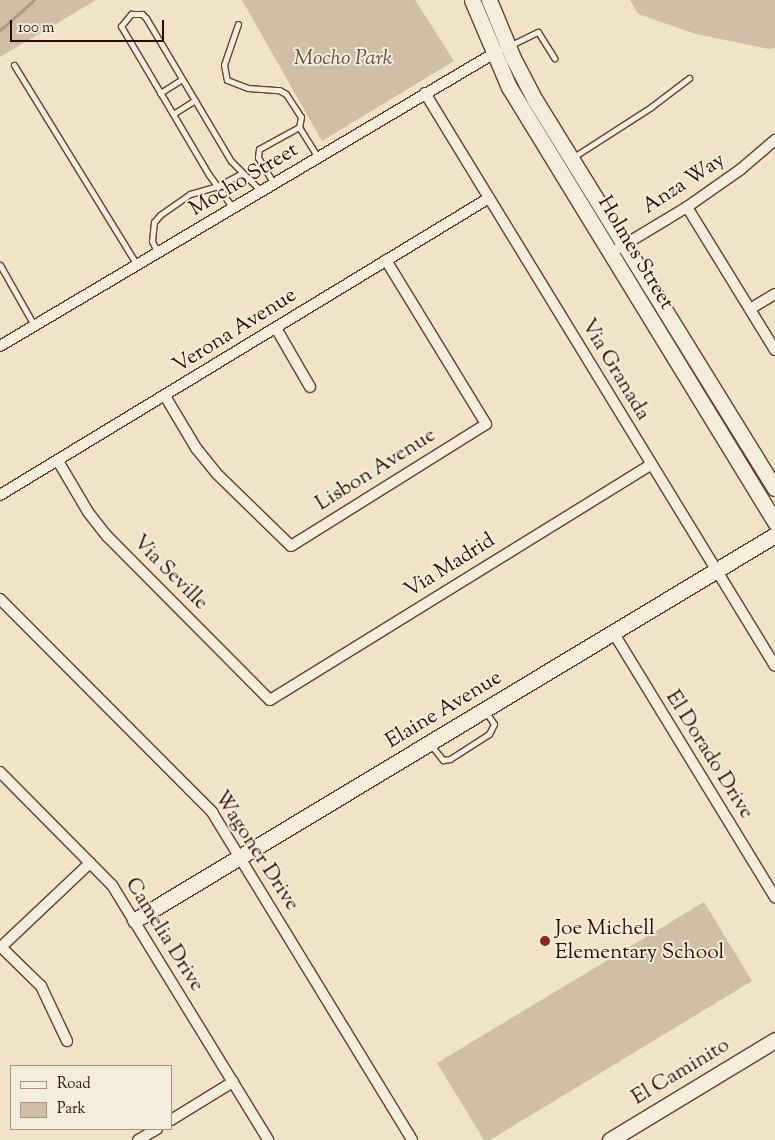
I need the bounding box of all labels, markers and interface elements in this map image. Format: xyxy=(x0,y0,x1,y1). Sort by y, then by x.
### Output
scale bar xyxy=(12,10,166,42)
text: 100 m xyxy=(18,18,54,39)
park label: Mocho Park xyxy=(294,46,392,72)
street label: Mocho Street xyxy=(185,138,303,222)
street label: Anza Way xyxy=(638,148,730,220)
street label: Holmes Street xyxy=(591,192,679,314)
street label: Verona Avenue xyxy=(169,283,301,379)
street label: Via Granada xyxy=(575,315,655,425)
street label: Lisbon Avenue xyxy=(311,423,441,517)
street label: Via Madrid xyxy=(400,528,500,604)
street label: Via Seville xyxy=(127,530,213,616)
street label: Elaine Avenue xyxy=(381,666,507,754)
street label: El Dorado Drive xyxy=(659,686,759,824)
street label: Wagoner Drive xyxy=(208,786,304,916)
street label: Camelia Drive xyxy=(119,873,209,997)
place label: Joe Michell Elementary School xyxy=(555,916,724,966)
marker: Joe Michell Elementary School xyxy=(539,935,551,947)
street label: El Caminito xyxy=(628,1033,734,1111)
legend xyxy=(10,1065,172,1130)
text: Road xyxy=(57,1074,91,1095)
text: Park xyxy=(57,1099,86,1120)

